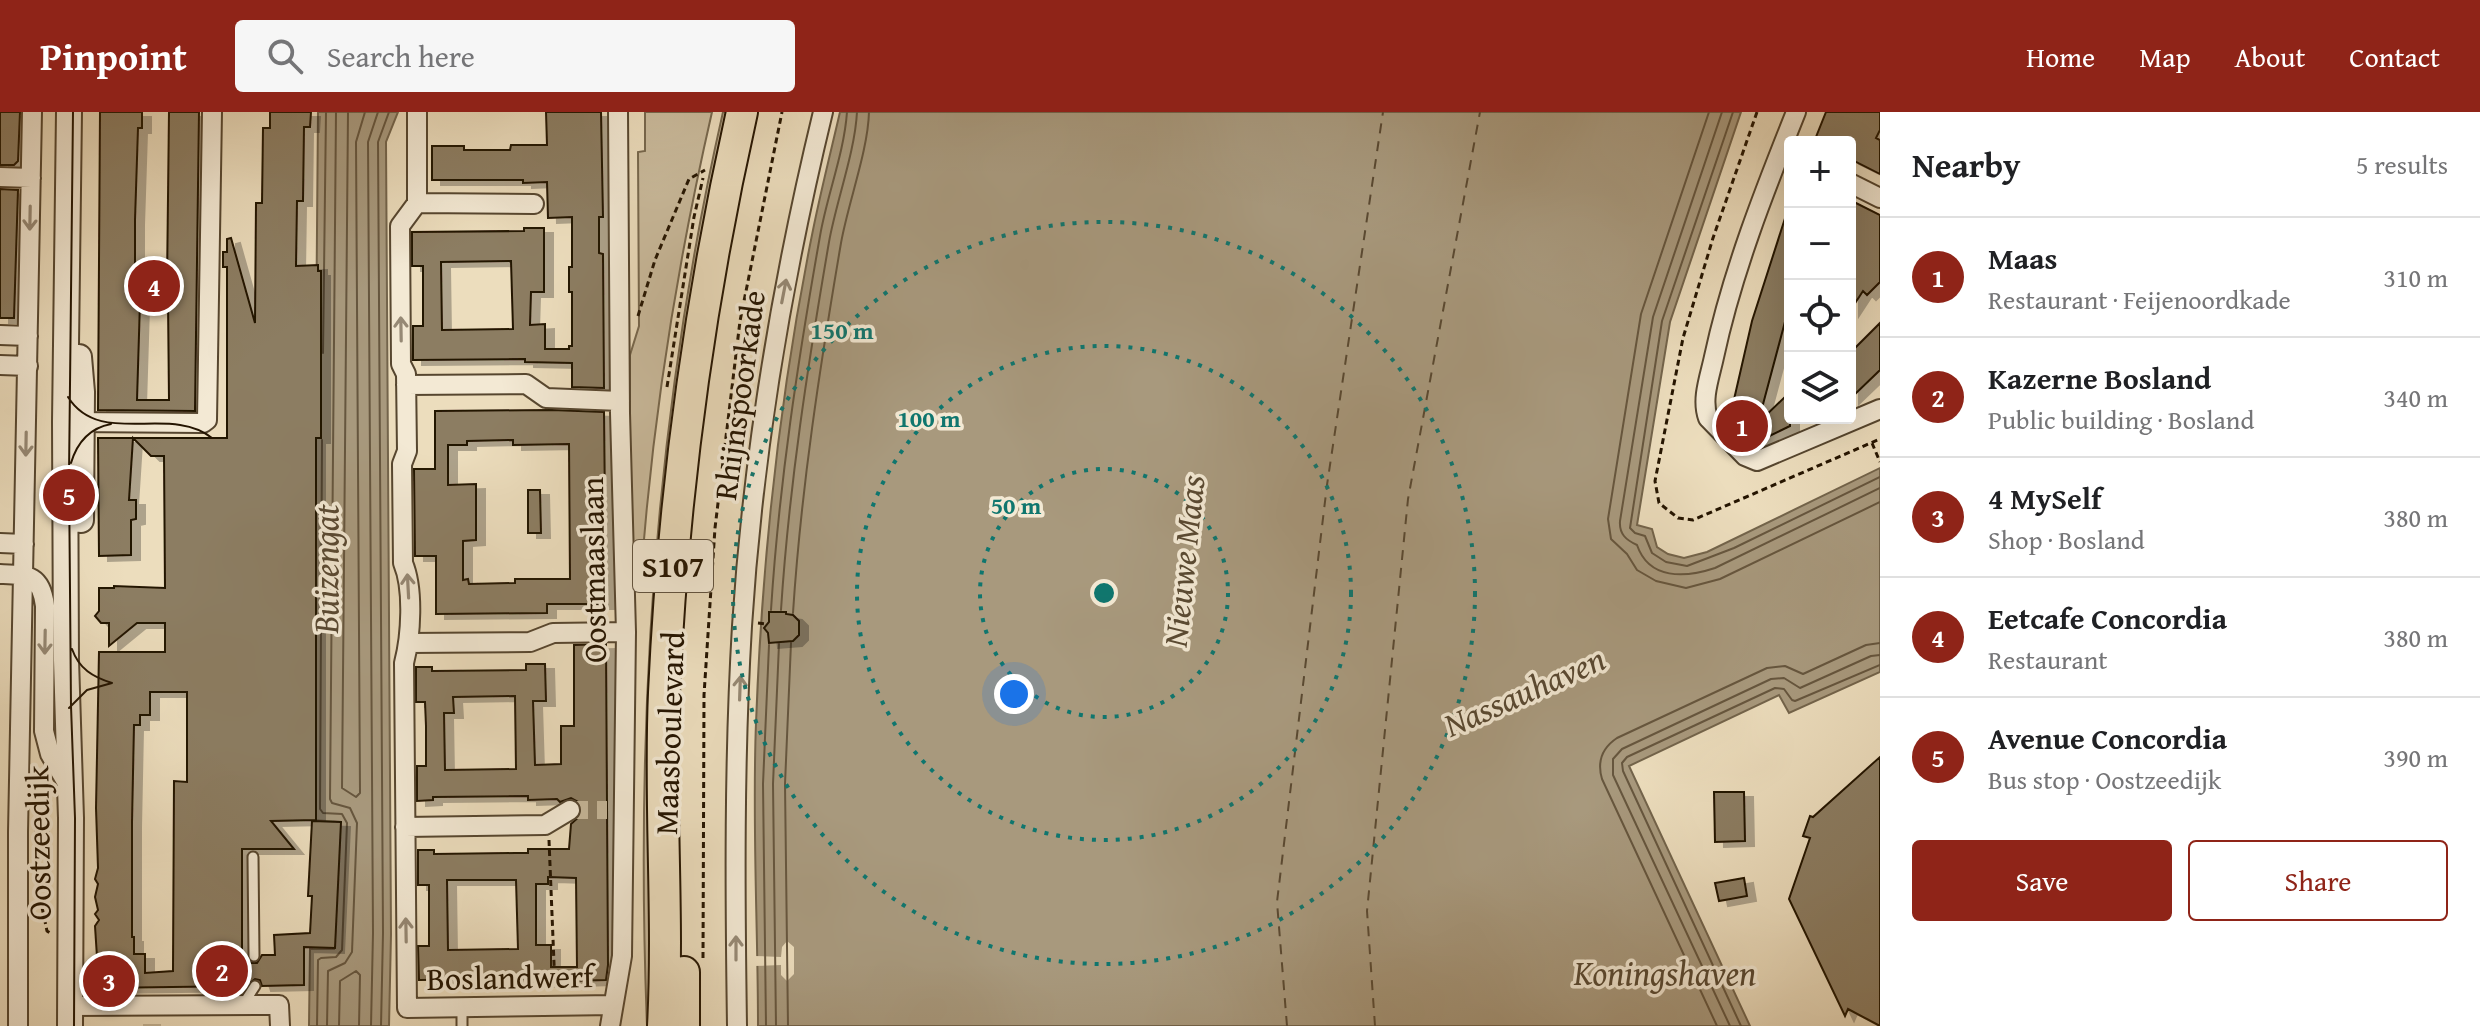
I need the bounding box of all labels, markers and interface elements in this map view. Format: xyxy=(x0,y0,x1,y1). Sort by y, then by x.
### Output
search box xyxy=(235,20,795,92)
text: Pinpoint xyxy=(40,28,187,84)
icon: search xyxy=(263,34,307,78)
text: Search here xyxy=(327,34,475,78)
text: Home xyxy=(2026,36,2095,77)
text: Map xyxy=(2139,36,2191,77)
text: About xyxy=(2235,36,2305,77)
text: Contact xyxy=(2349,36,2440,77)
map controls xyxy=(1784,136,1856,424)
button: + xyxy=(1784,136,1856,208)
text: Nearby xyxy=(1912,140,2021,189)
text: 5 results xyxy=(2356,145,2448,184)
one-way arrow xyxy=(22,204,38,231)
button: − xyxy=(1784,208,1856,280)
text: Maas xyxy=(1988,236,2057,280)
pin: 4 xyxy=(128,256,180,316)
text: 1 xyxy=(1931,258,1945,297)
text: 310 m xyxy=(2383,258,2448,297)
one-way arrow xyxy=(777,279,792,304)
button: locate xyxy=(1784,280,1856,352)
text: Restaurant · Feijenoordkade xyxy=(1988,280,2291,319)
street label: Rhijnspoorkade xyxy=(701,287,777,503)
text: 150 m xyxy=(810,313,874,348)
one-way arrow xyxy=(393,316,409,343)
button: layers xyxy=(1784,352,1856,424)
text: Kazerne Bosland xyxy=(1988,356,2211,400)
text: 2 xyxy=(1931,378,1945,417)
text: 340 m xyxy=(2383,378,2448,417)
pin: 1 xyxy=(1716,396,1768,456)
text: Public building · Bosland xyxy=(1988,400,2254,439)
text: 100 m xyxy=(897,401,961,436)
one-way arrow xyxy=(19,430,34,457)
pin: 5 xyxy=(43,465,95,525)
water label: Nieuwe Maas xyxy=(1150,472,1216,650)
text: 4 MySelf xyxy=(1988,476,2102,520)
street label: Oostmaaslaan xyxy=(568,477,618,663)
text: 50 m xyxy=(991,488,1042,523)
text: 3 xyxy=(1931,498,1945,537)
text: 380 m xyxy=(2383,498,2448,537)
water label: Buizengat xyxy=(301,503,350,634)
text: Shop · Bosland xyxy=(1988,520,2145,559)
road number: S107 xyxy=(633,540,713,592)
one-way arrow xyxy=(400,574,415,600)
centre of rings xyxy=(1090,579,1118,607)
text: Eetcafe Concordia xyxy=(1988,596,2227,640)
text: 4 xyxy=(1931,618,1945,657)
text: 380 m xyxy=(2383,618,2448,657)
one-way arrow xyxy=(37,628,52,655)
street label: Maasboulevard xyxy=(642,630,696,836)
water label: Nassauhaven xyxy=(1434,634,1613,749)
text: Restaurant xyxy=(1988,640,2108,679)
your location xyxy=(994,674,1034,714)
one-way arrow xyxy=(732,675,747,702)
text: Avenue Concordia xyxy=(1988,716,2227,760)
text: 5 xyxy=(1931,738,1945,777)
text: 390 m xyxy=(2383,738,2448,777)
text: Bus stop · Oostzeedijk xyxy=(1988,760,2221,799)
street label: Oostzeedijk xyxy=(13,765,63,921)
button: Save xyxy=(1912,840,2172,921)
button: Share xyxy=(2188,840,2448,921)
one-way arrow xyxy=(398,917,414,944)
one-way arrow xyxy=(728,935,744,962)
pin: 2 xyxy=(196,941,248,1001)
water label: Koningshaven xyxy=(1573,948,1756,997)
pin: 3 xyxy=(83,951,135,1011)
street label: Boslandwerf xyxy=(426,952,598,1002)

